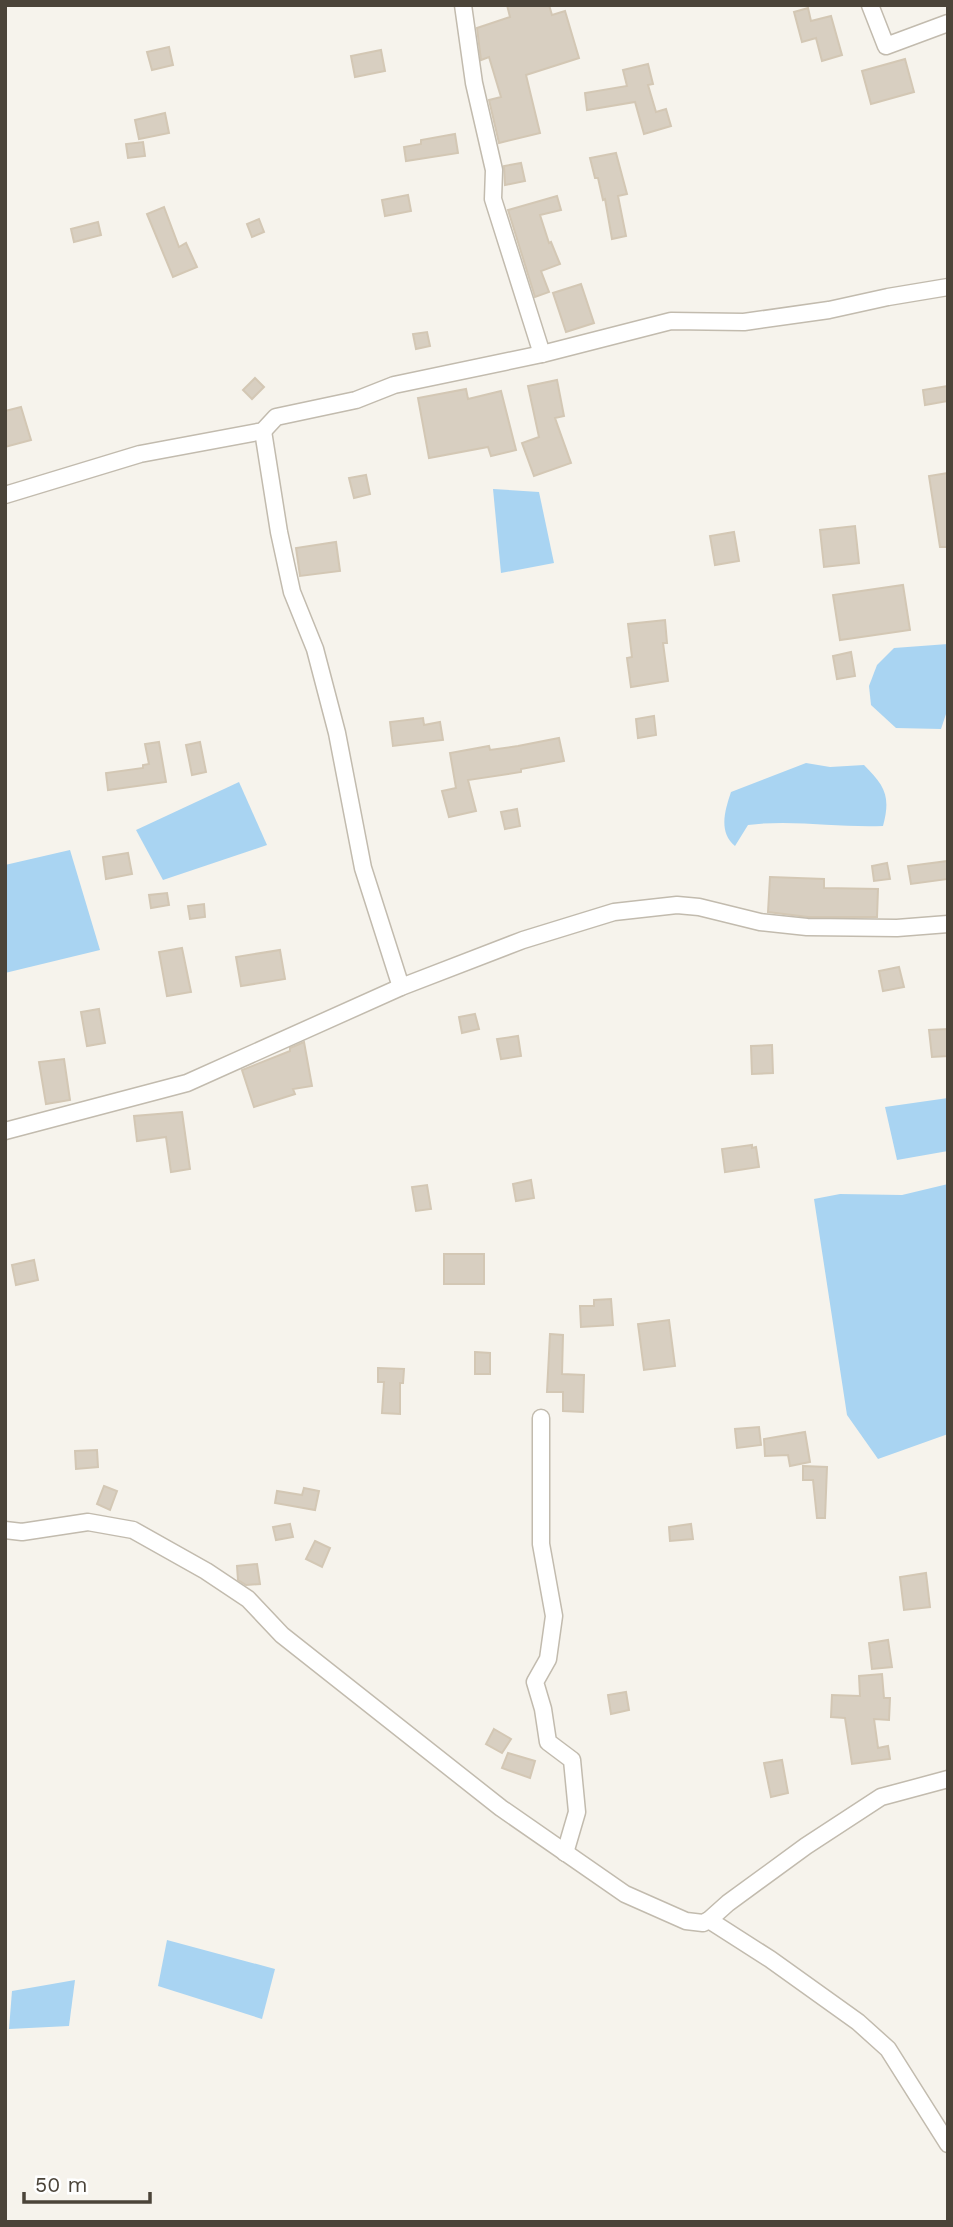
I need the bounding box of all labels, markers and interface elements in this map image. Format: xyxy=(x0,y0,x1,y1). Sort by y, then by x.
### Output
scale bar xyxy=(24,2160,150,2204)
text: 50 m xyxy=(35,2172,87,2197)

